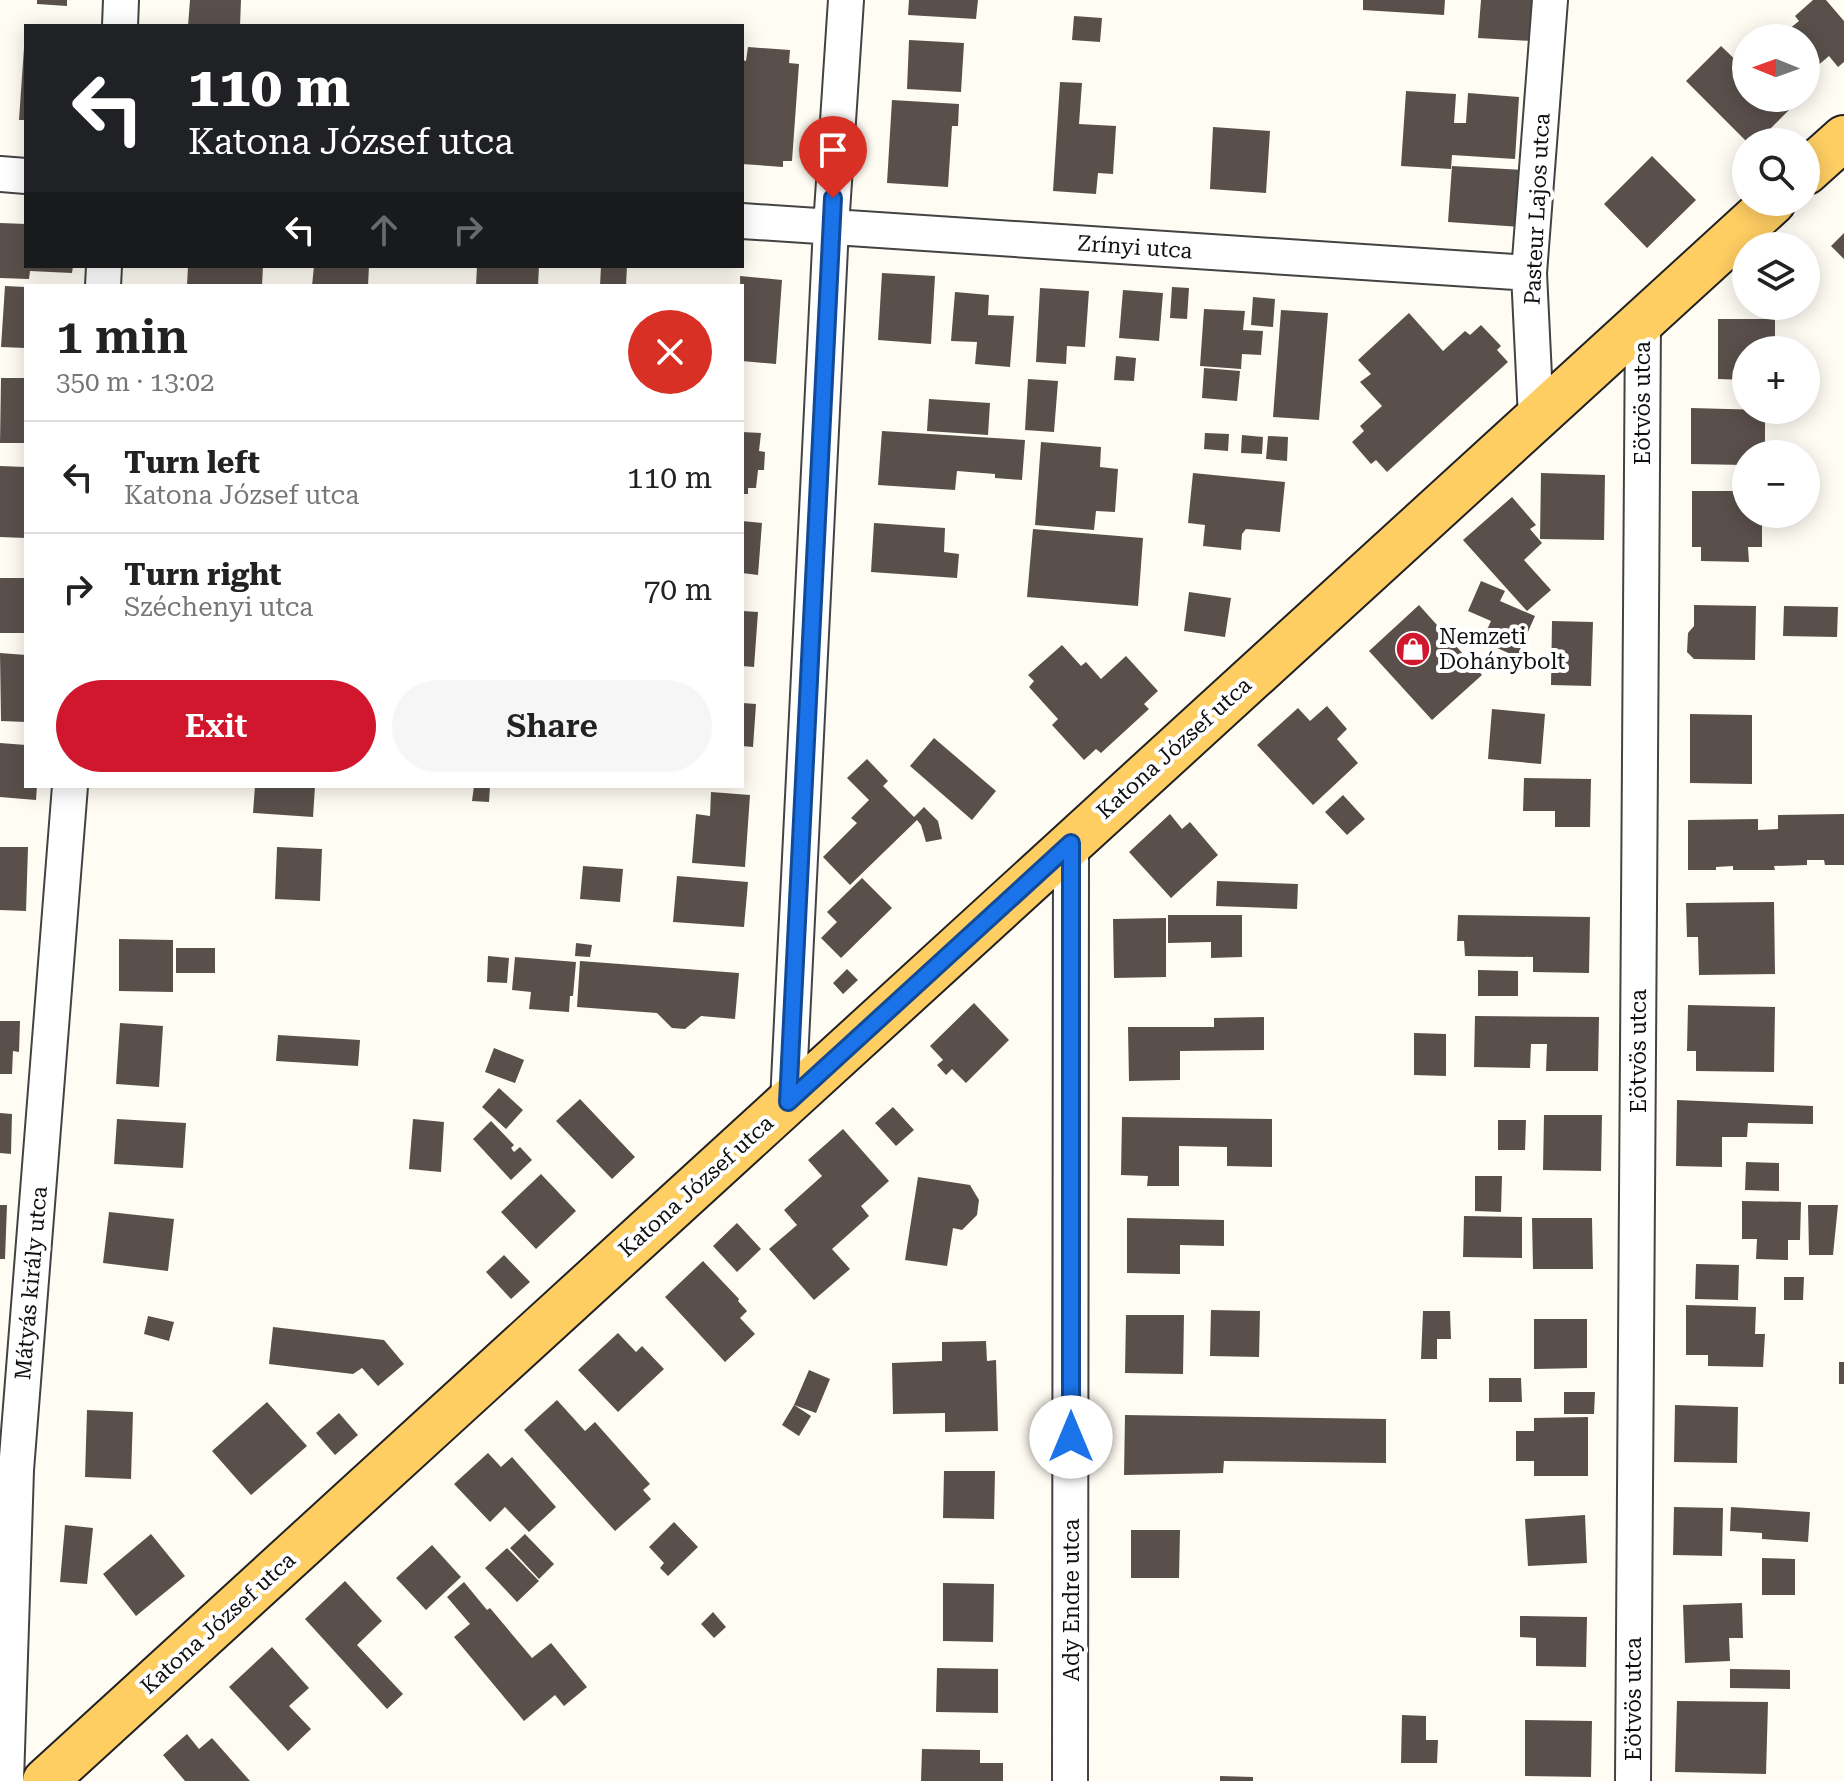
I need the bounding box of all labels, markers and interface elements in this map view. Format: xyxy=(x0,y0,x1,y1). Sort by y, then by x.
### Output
north arrow xyxy=(1732,24,1820,112)
map controls xyxy=(1732,24,1820,528)
text: 110 m xyxy=(188,54,350,120)
icon: left xyxy=(56,56,160,160)
street label: Pasteur Lajos utca xyxy=(1519,112,1555,306)
pin xyxy=(799,116,867,198)
text: Katona József utca xyxy=(188,121,514,163)
icon: arrive xyxy=(811,128,855,172)
button: search xyxy=(1732,128,1820,216)
icon: left xyxy=(278,208,322,252)
icon: ahead xyxy=(362,208,406,252)
icon: right xyxy=(446,208,490,252)
street label: Zrínyi utca xyxy=(1077,231,1193,263)
button: layers xyxy=(1732,232,1820,320)
text: 1 min xyxy=(56,309,188,365)
button: close xyxy=(628,310,712,394)
button: + xyxy=(1732,336,1820,424)
street label: Eötvös utca xyxy=(1630,341,1655,465)
text: 350 m · 13:02 xyxy=(56,367,215,397)
button: − xyxy=(1732,440,1820,528)
text: Turn left xyxy=(124,445,260,480)
icon: left xyxy=(56,455,100,499)
text: 110 m xyxy=(627,460,712,495)
text: Katona József utca xyxy=(124,480,359,510)
text: Turn right xyxy=(124,557,281,592)
icon: right xyxy=(56,567,100,611)
text: 70 m xyxy=(643,572,712,607)
text: Széchenyi utca xyxy=(124,592,313,622)
place label: Nemzeti Dohánybolt xyxy=(1439,624,1565,674)
shop icon: Nemzeti Dohánybolt xyxy=(1394,630,1432,668)
street label: Katona József utca xyxy=(1092,672,1256,824)
button: Exit xyxy=(56,680,376,772)
button: Share xyxy=(392,680,712,772)
street label: Eötvös utca xyxy=(1626,989,1651,1113)
street label: Katona József utca xyxy=(614,1110,778,1262)
street label: Mátyás király utca xyxy=(10,1185,52,1381)
position arrow xyxy=(1029,1395,1113,1479)
street label: Ady Endre utca xyxy=(1059,1519,1084,1681)
street label: Katona József utca xyxy=(136,1547,300,1699)
street label: Eötvös utca xyxy=(1621,1637,1646,1761)

